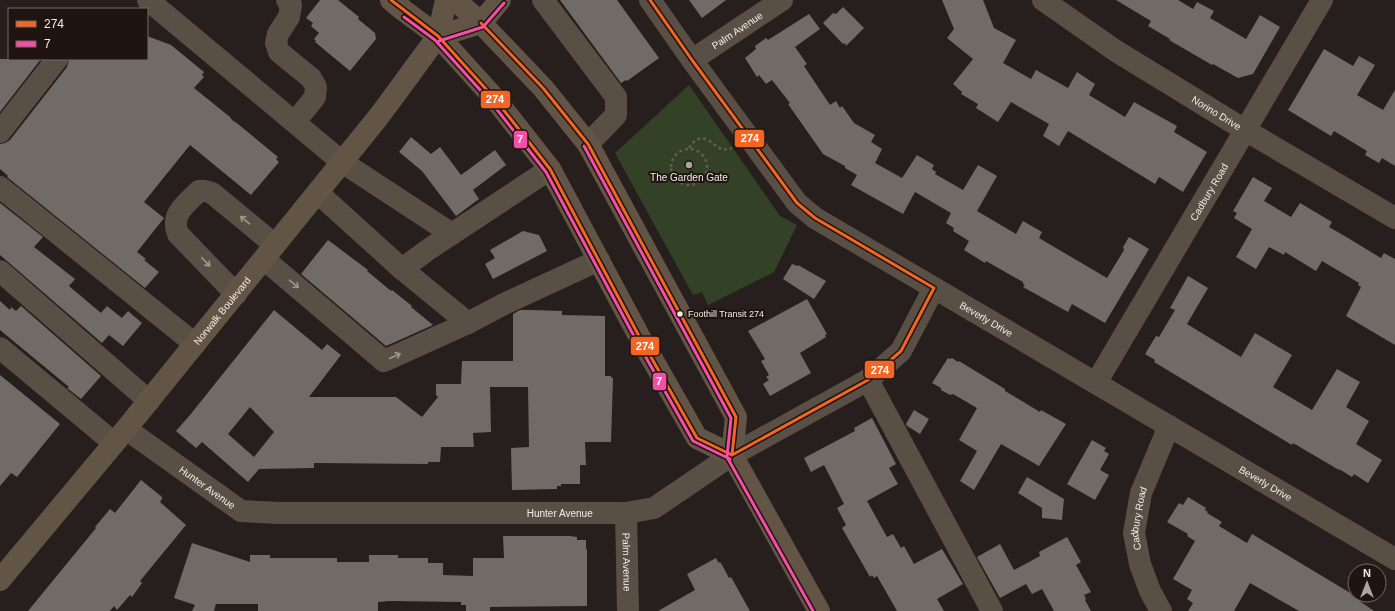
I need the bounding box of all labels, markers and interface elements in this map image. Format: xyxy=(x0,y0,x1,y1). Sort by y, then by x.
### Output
legend xyxy=(8,8,148,60)
street label: Palm Avenue xyxy=(709,9,765,51)
text: 274 xyxy=(44,17,64,31)
text: 7 xyxy=(44,37,51,51)
line badge: 274 xyxy=(480,90,511,109)
text: 274 xyxy=(486,93,505,105)
street label: Norino Drive xyxy=(1190,93,1244,132)
line badge: 274 xyxy=(734,129,765,148)
line badge: 7 xyxy=(513,130,528,149)
text: 274 xyxy=(741,132,760,144)
text: 7 xyxy=(517,133,523,145)
marker: The Garden Gate xyxy=(684,160,694,170)
street label: Cadbury Road xyxy=(1188,161,1230,222)
place label: The Garden Gate xyxy=(650,172,728,183)
one-way arrow xyxy=(240,216,250,225)
one-way arrow xyxy=(201,257,210,267)
street label: Norwalk Boulevard xyxy=(191,274,253,347)
one-way arrow xyxy=(288,280,299,289)
street label: Beverly Drive xyxy=(958,299,1015,339)
marker: Foothill Transit 274 xyxy=(675,309,685,319)
place label: Foothill Transit 274 xyxy=(688,309,764,319)
line badge: 274 xyxy=(630,336,660,356)
text: 274 xyxy=(636,340,655,352)
one-way arrow xyxy=(388,352,400,359)
line badge: 274 xyxy=(864,360,895,379)
text: 274 xyxy=(871,364,890,376)
line badge: 7 xyxy=(652,372,667,391)
text: 7 xyxy=(656,375,662,387)
street label: Hunter Avenue xyxy=(177,463,238,511)
street label: Beverly Drive xyxy=(1237,463,1295,503)
street label: Cadbury Road xyxy=(1128,485,1149,551)
street label: Hunter Avenue xyxy=(527,508,593,519)
street label: Palm Avenue xyxy=(621,532,633,592)
north arrow xyxy=(1347,563,1387,603)
text: N xyxy=(1363,567,1371,579)

